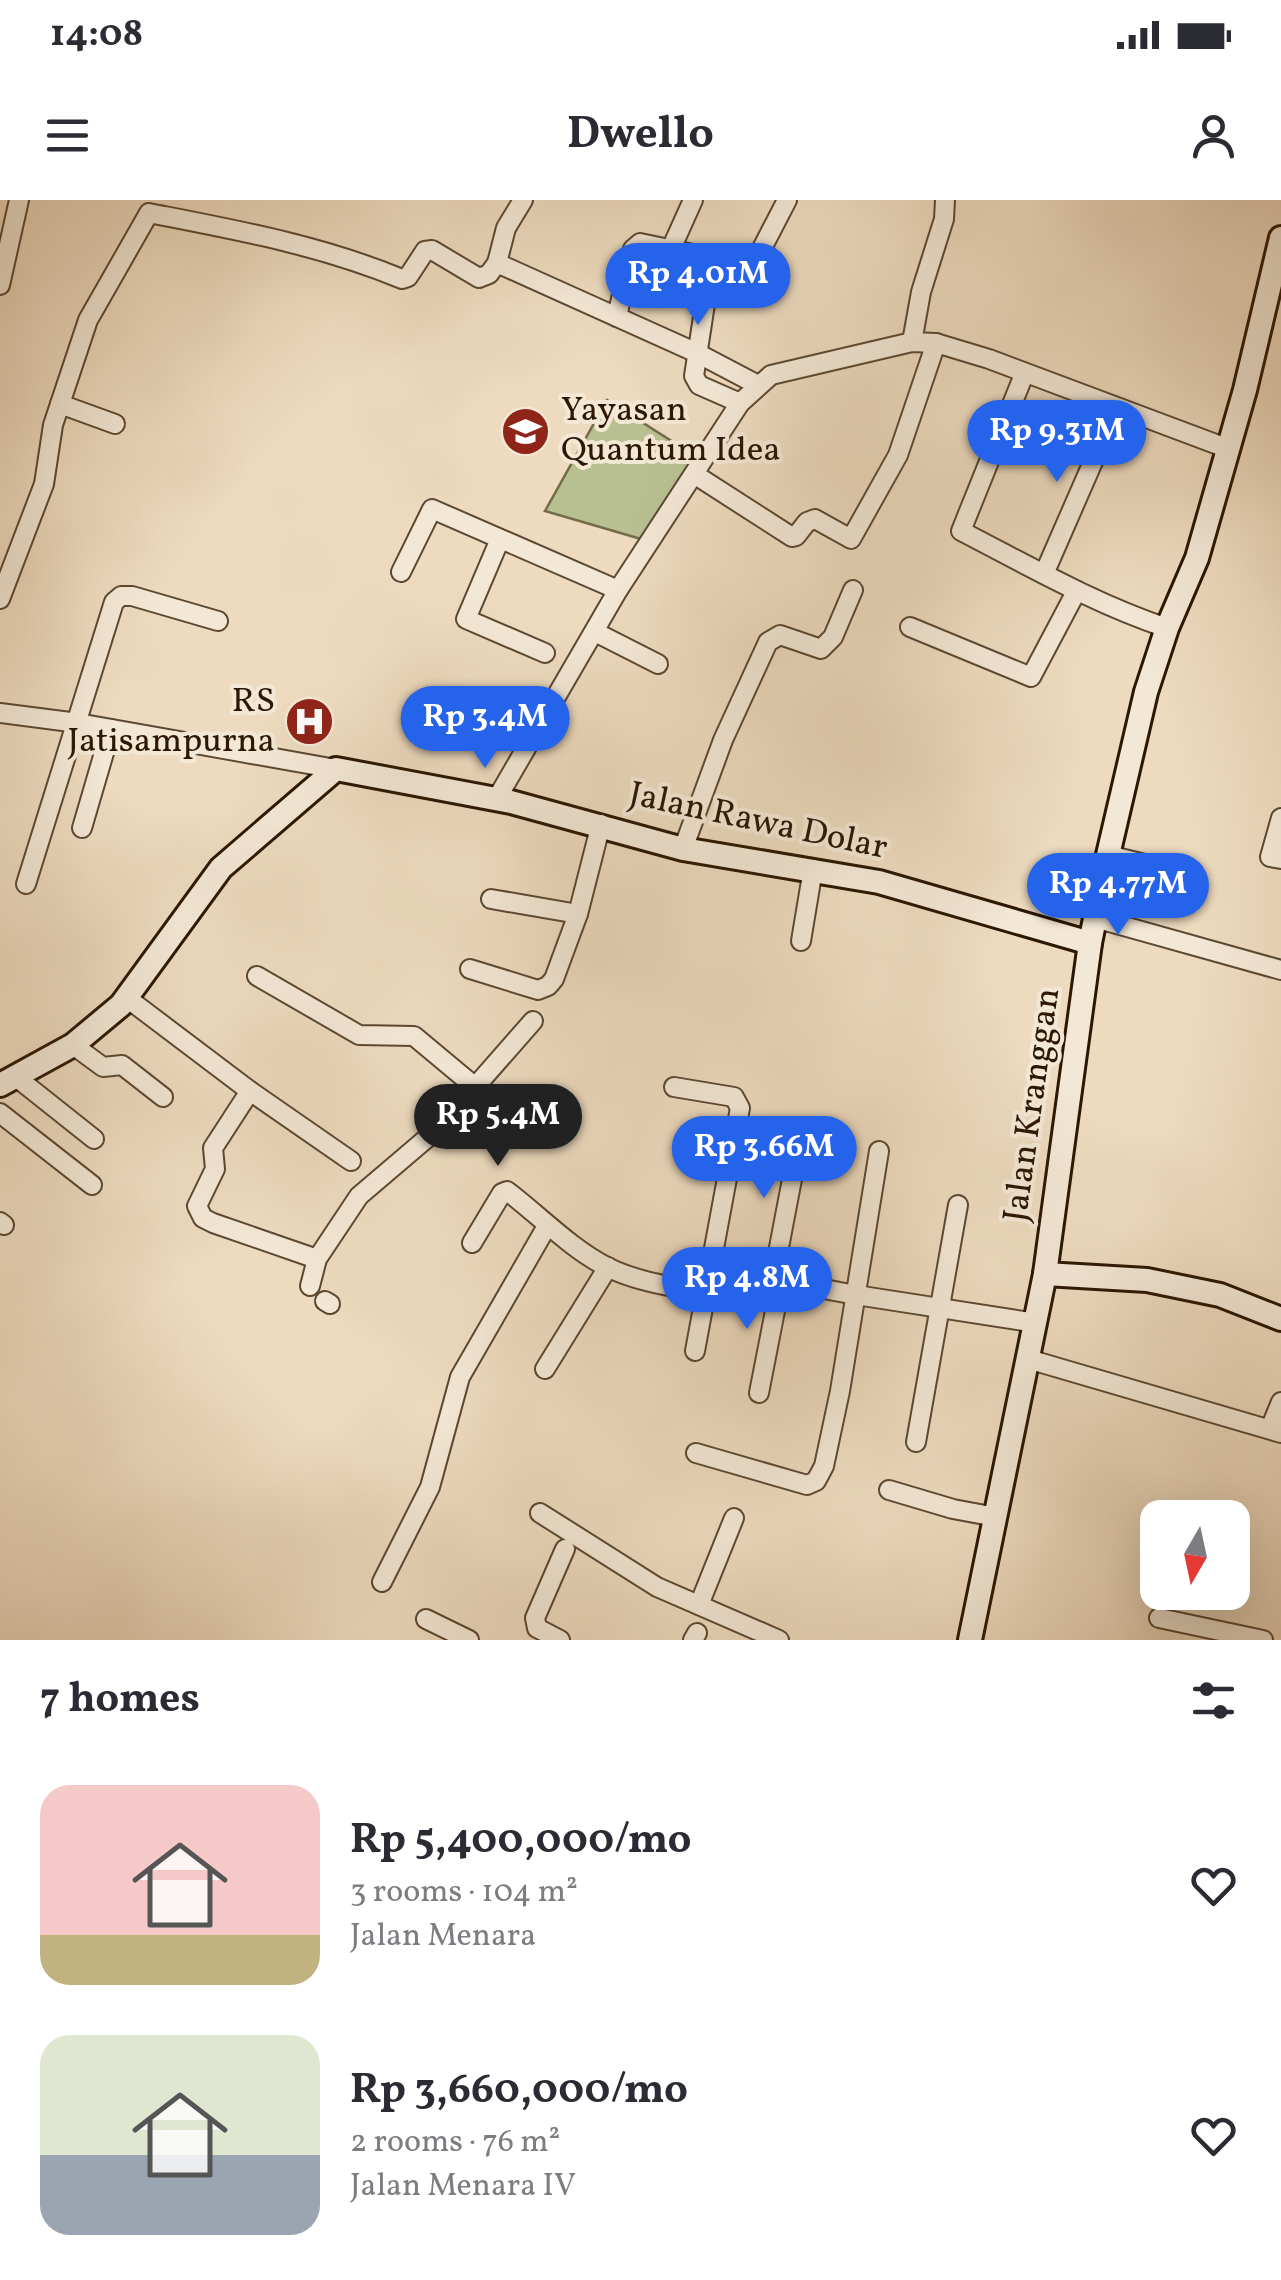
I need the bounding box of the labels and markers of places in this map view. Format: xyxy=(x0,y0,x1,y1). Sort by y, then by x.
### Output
pin: Rp 4.01M xyxy=(595,243,801,328)
place label: Yayasan Quantum Idea xyxy=(561,387,781,475)
pin: Rp 9.31M xyxy=(954,400,1160,485)
school or university icon: Yayasan Quantum Idea xyxy=(500,405,552,457)
place label: RS Jatisampurna xyxy=(68,678,275,766)
pin: Rp 3.4M xyxy=(393,686,577,771)
hospital icon: RS Jatisampurna xyxy=(284,696,336,748)
pin: Rp 4.77M xyxy=(1015,853,1221,938)
pin: Rp 5.4M xyxy=(406,1084,590,1169)
pin: Rp 3.66M xyxy=(661,1116,867,1201)
pin: Rp 4.8M xyxy=(655,1247,839,1332)

